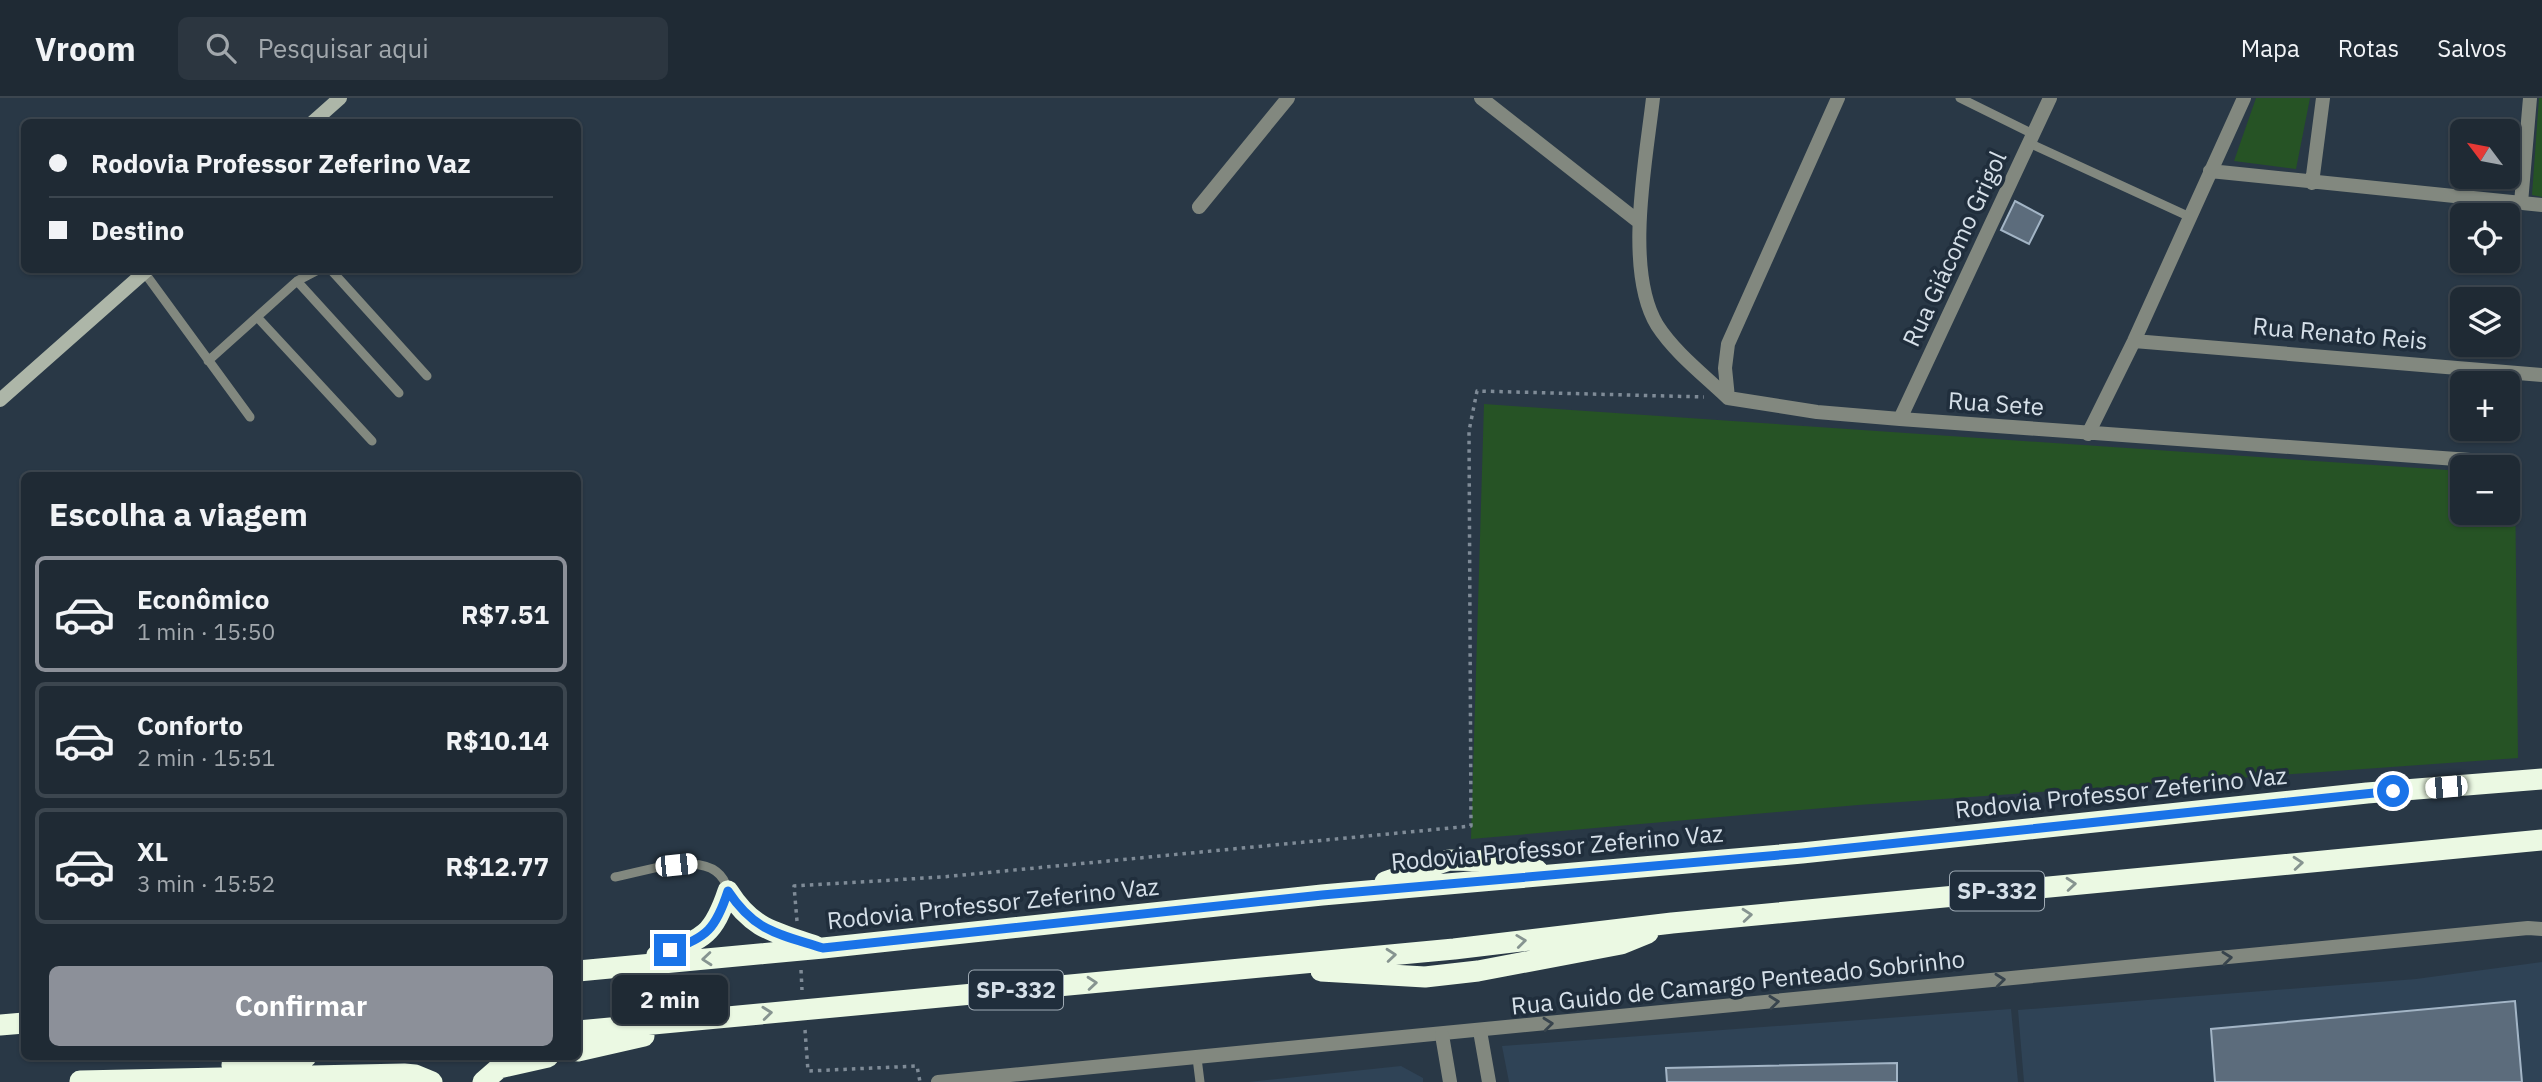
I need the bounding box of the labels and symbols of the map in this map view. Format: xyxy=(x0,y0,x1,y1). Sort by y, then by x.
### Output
north arrow xyxy=(2450,119,2520,189)
street label: Rua Giácomo Grigol xyxy=(1895,146,2013,352)
street label: Rua Renato Reis xyxy=(2251,309,2429,357)
street label: Rua Sete xyxy=(1947,384,2045,422)
street label: Rodovia Professor Zeferino Vaz xyxy=(1953,759,2288,825)
route start xyxy=(2377,775,2409,807)
car xyxy=(2425,775,2468,799)
street label: Rodovia Professor Zeferino Vaz xyxy=(1389,817,1724,877)
car xyxy=(655,852,698,878)
one-way arrow xyxy=(2292,855,2304,870)
street label: Rodovia Professor Zeferino Vaz xyxy=(825,870,1160,936)
road number: SP-332 xyxy=(1950,872,2044,911)
one-way arrow xyxy=(2066,877,2077,892)
one-way arrow xyxy=(1742,908,1753,923)
one-way arrow xyxy=(1515,933,1527,948)
route end xyxy=(654,934,686,966)
street label: Rua Guido de Camargo Penteado Sobrinho xyxy=(1509,942,1966,1022)
one-way arrow xyxy=(1385,947,1397,962)
one-way arrow xyxy=(701,951,713,966)
one-way arrow xyxy=(2222,951,2233,966)
road number: SP-332 xyxy=(969,970,1063,1010)
one-way arrow xyxy=(1995,973,2006,988)
callout: 2 min xyxy=(612,974,728,1024)
one-way arrow xyxy=(1086,976,1097,991)
one-way arrow xyxy=(1769,995,1780,1010)
one-way arrow xyxy=(762,1006,773,1021)
one-way arrow xyxy=(1542,1017,1553,1032)

